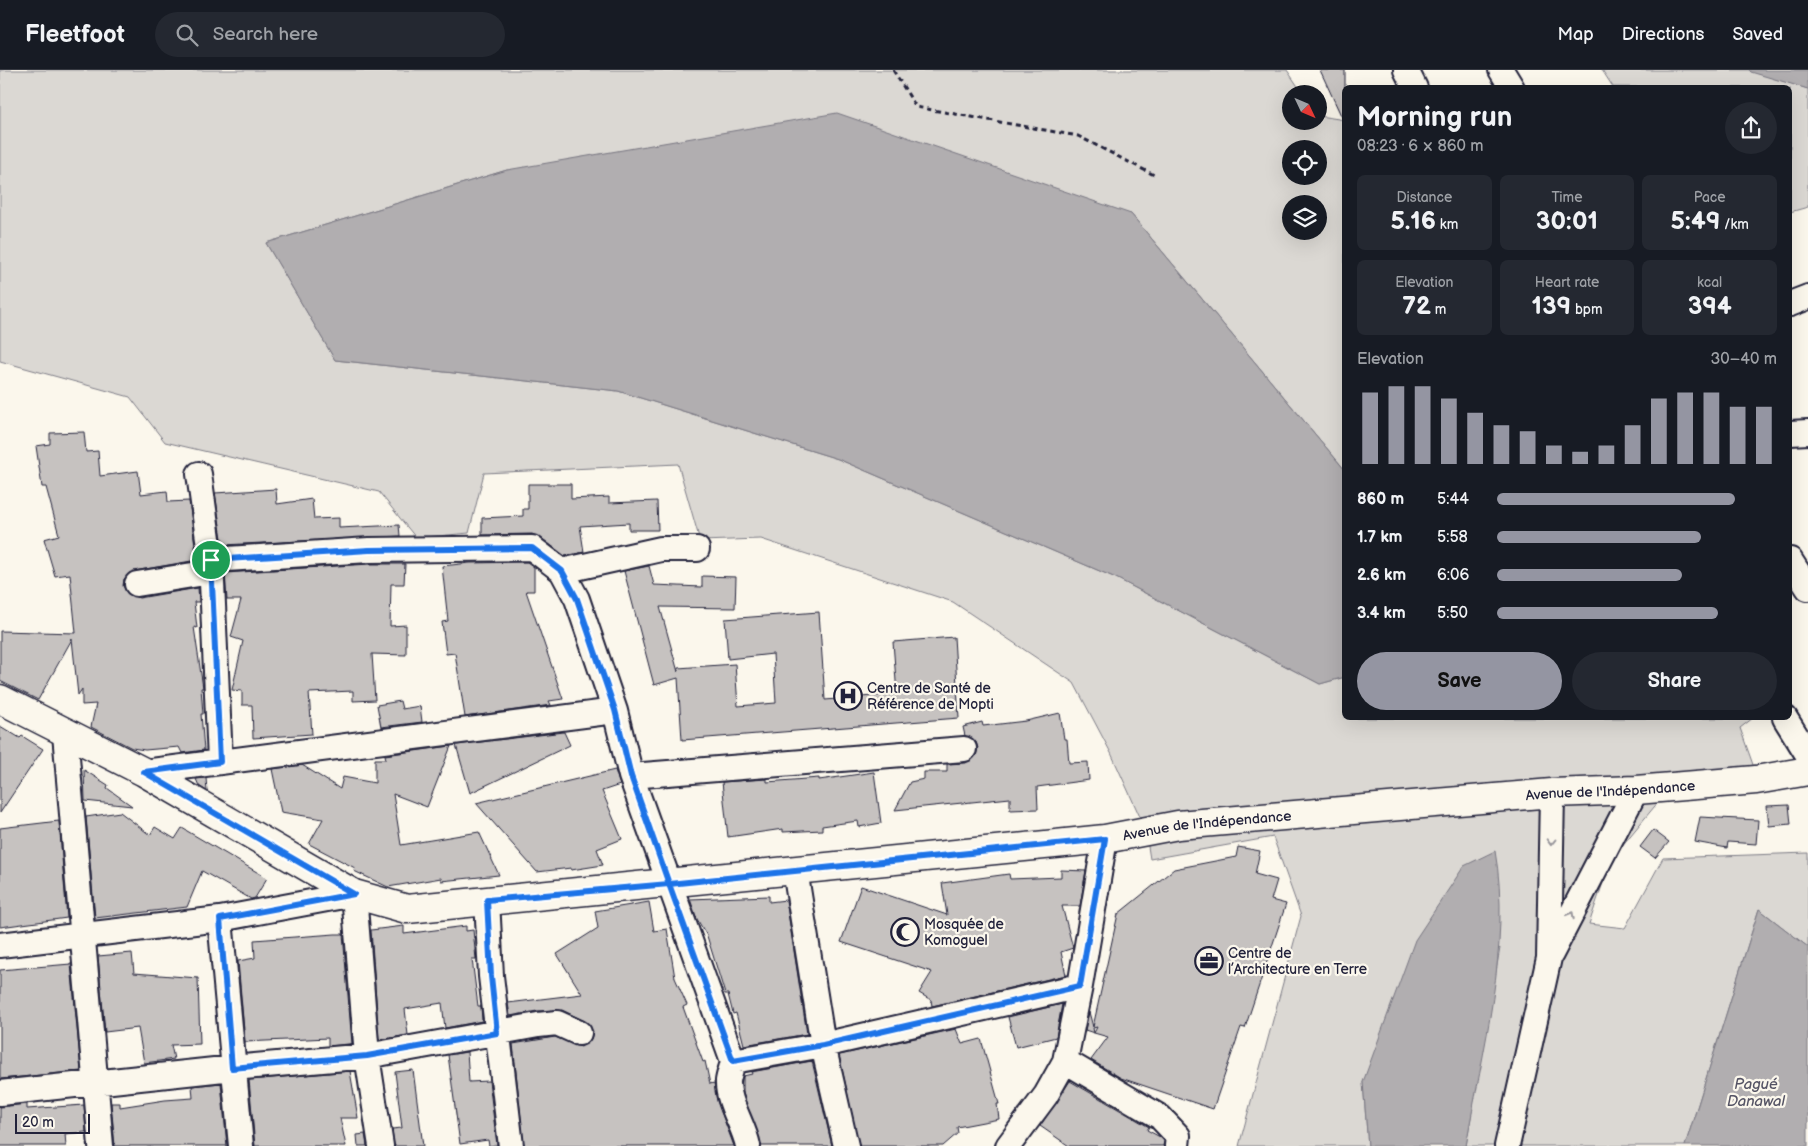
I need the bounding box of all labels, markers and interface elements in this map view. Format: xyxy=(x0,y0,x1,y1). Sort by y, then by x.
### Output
search box xyxy=(155,12,505,57)
text: Fleetfoot xyxy=(25,20,125,49)
icon: search xyxy=(173,21,201,49)
text: Search here xyxy=(213,23,318,46)
text: Map xyxy=(1558,24,1594,45)
text: Directions xyxy=(1622,24,1704,45)
text: Saved xyxy=(1732,24,1783,45)
north arrow xyxy=(1282,85,1328,130)
map controls xyxy=(1282,85,1327,240)
text: Morning run xyxy=(1357,101,1512,134)
button: share xyxy=(1725,102,1777,154)
text: 08:23 · 6 × 860 m xyxy=(1357,137,1483,156)
button: locate xyxy=(1282,140,1327,185)
text: Distance xyxy=(1396,189,1452,206)
text: Time xyxy=(1551,189,1583,206)
text: Pace xyxy=(1694,189,1726,206)
button: layers xyxy=(1282,195,1327,240)
text: 5.16 xyxy=(1390,206,1436,237)
text: 30:01 xyxy=(1536,206,1598,237)
text: 5:49 xyxy=(1670,206,1720,237)
text: km xyxy=(1436,216,1458,233)
text: /km xyxy=(1720,216,1749,233)
text: Elevation xyxy=(1395,274,1454,291)
text: Heart rate xyxy=(1535,274,1599,291)
text: kcal xyxy=(1697,274,1722,291)
text: 72 xyxy=(1402,291,1431,322)
text: 139 xyxy=(1531,291,1571,322)
text: 394 xyxy=(1688,291,1732,322)
text: m xyxy=(1431,301,1446,318)
text: bpm xyxy=(1571,301,1603,318)
text: Elevation xyxy=(1357,350,1424,369)
text: 30–40 m xyxy=(1710,350,1777,369)
text: 860 m xyxy=(1357,490,1404,509)
text: 5:44 xyxy=(1437,490,1469,509)
text: 1.7 km xyxy=(1357,528,1402,547)
text: 5:58 xyxy=(1437,528,1468,547)
pin xyxy=(190,539,232,581)
icon: arrive xyxy=(197,546,225,574)
text: 2.6 km xyxy=(1357,566,1406,585)
text: 6:06 xyxy=(1437,566,1469,585)
text: 3.4 km xyxy=(1357,604,1406,623)
text: 5:50 xyxy=(1437,604,1468,623)
button: Save xyxy=(1357,652,1562,710)
button: Share xyxy=(1572,652,1777,710)
place label: Centre de Santé de Référence de Mopti xyxy=(867,680,994,713)
hospital icon: Centre de Santé de Référence de Mopti xyxy=(833,681,863,711)
street label: Avenue de l'Indépendance xyxy=(1525,777,1696,804)
street label: Avenue de l'Indépendance xyxy=(1121,807,1292,844)
one-way arrow xyxy=(1546,838,1556,846)
one-way arrow xyxy=(1565,911,1575,920)
place label: Mosquée de Komoguel xyxy=(924,916,1004,949)
mosque icon: Mosquée de Komoguel xyxy=(890,917,920,947)
place label: Centre de l’Architecture en Terre xyxy=(1228,945,1367,978)
office icon: Centre de l’Architecture en Terre xyxy=(1194,946,1224,976)
water label: Pagué Danawal xyxy=(1727,1075,1786,1111)
scale bar xyxy=(15,1111,90,1134)
text: 20 m xyxy=(22,1114,54,1131)

